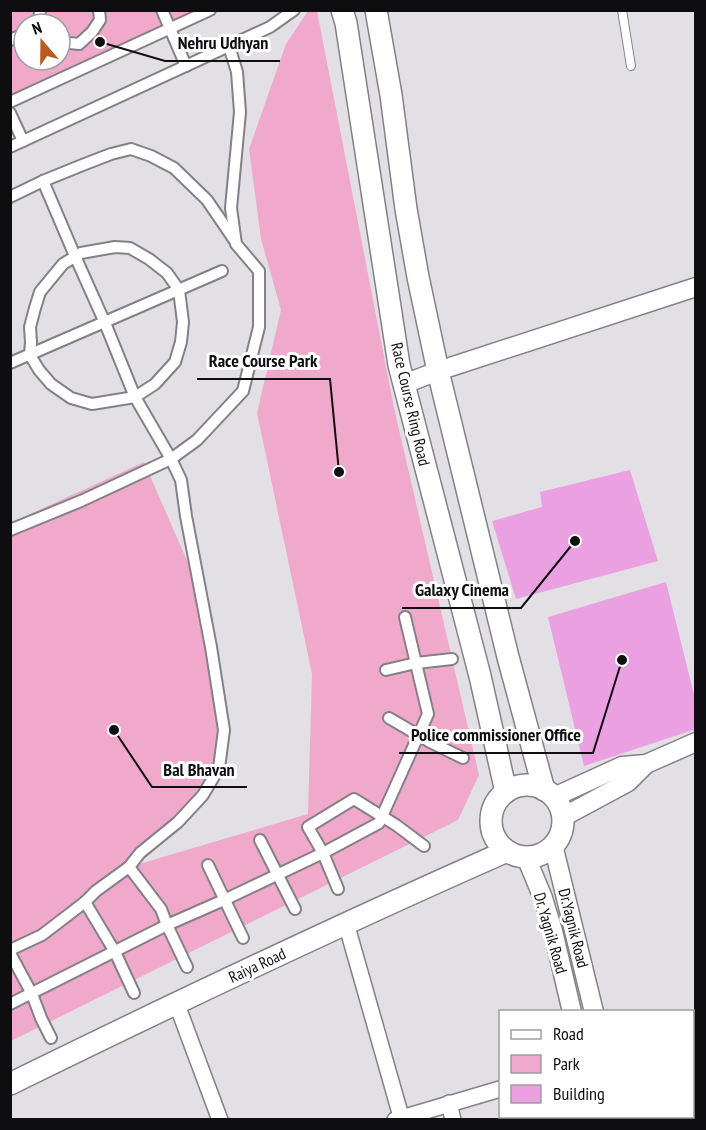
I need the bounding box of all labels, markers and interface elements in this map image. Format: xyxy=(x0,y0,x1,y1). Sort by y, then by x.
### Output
north arrow xyxy=(12,12,72,72)
text: N xyxy=(29,17,44,39)
callout: Nehru Udhyan xyxy=(165,25,280,61)
text: Nehru Udhyan xyxy=(178,31,268,54)
street label: Race Course Ring Road xyxy=(387,340,435,468)
callout: Race Course Park xyxy=(197,343,330,379)
text: Race Course Park xyxy=(209,349,318,372)
callout: Galaxy Cinema xyxy=(402,572,521,608)
text: Galaxy Cinema xyxy=(415,578,509,601)
callout: Police commissioner Office xyxy=(399,717,593,753)
text: Police commissioner Office xyxy=(411,723,581,746)
callout: Bal Bhavan xyxy=(152,751,247,787)
text: Bal Bhavan xyxy=(163,758,235,781)
street label: Dr.Yagnik Road xyxy=(554,886,594,970)
street label: Dr. Yagnik Road xyxy=(530,890,572,976)
street label: Raiya Road xyxy=(225,943,289,987)
legend xyxy=(499,1010,694,1118)
text: Road xyxy=(553,1022,584,1045)
text: Park xyxy=(553,1052,580,1075)
text: Building xyxy=(553,1082,605,1105)

